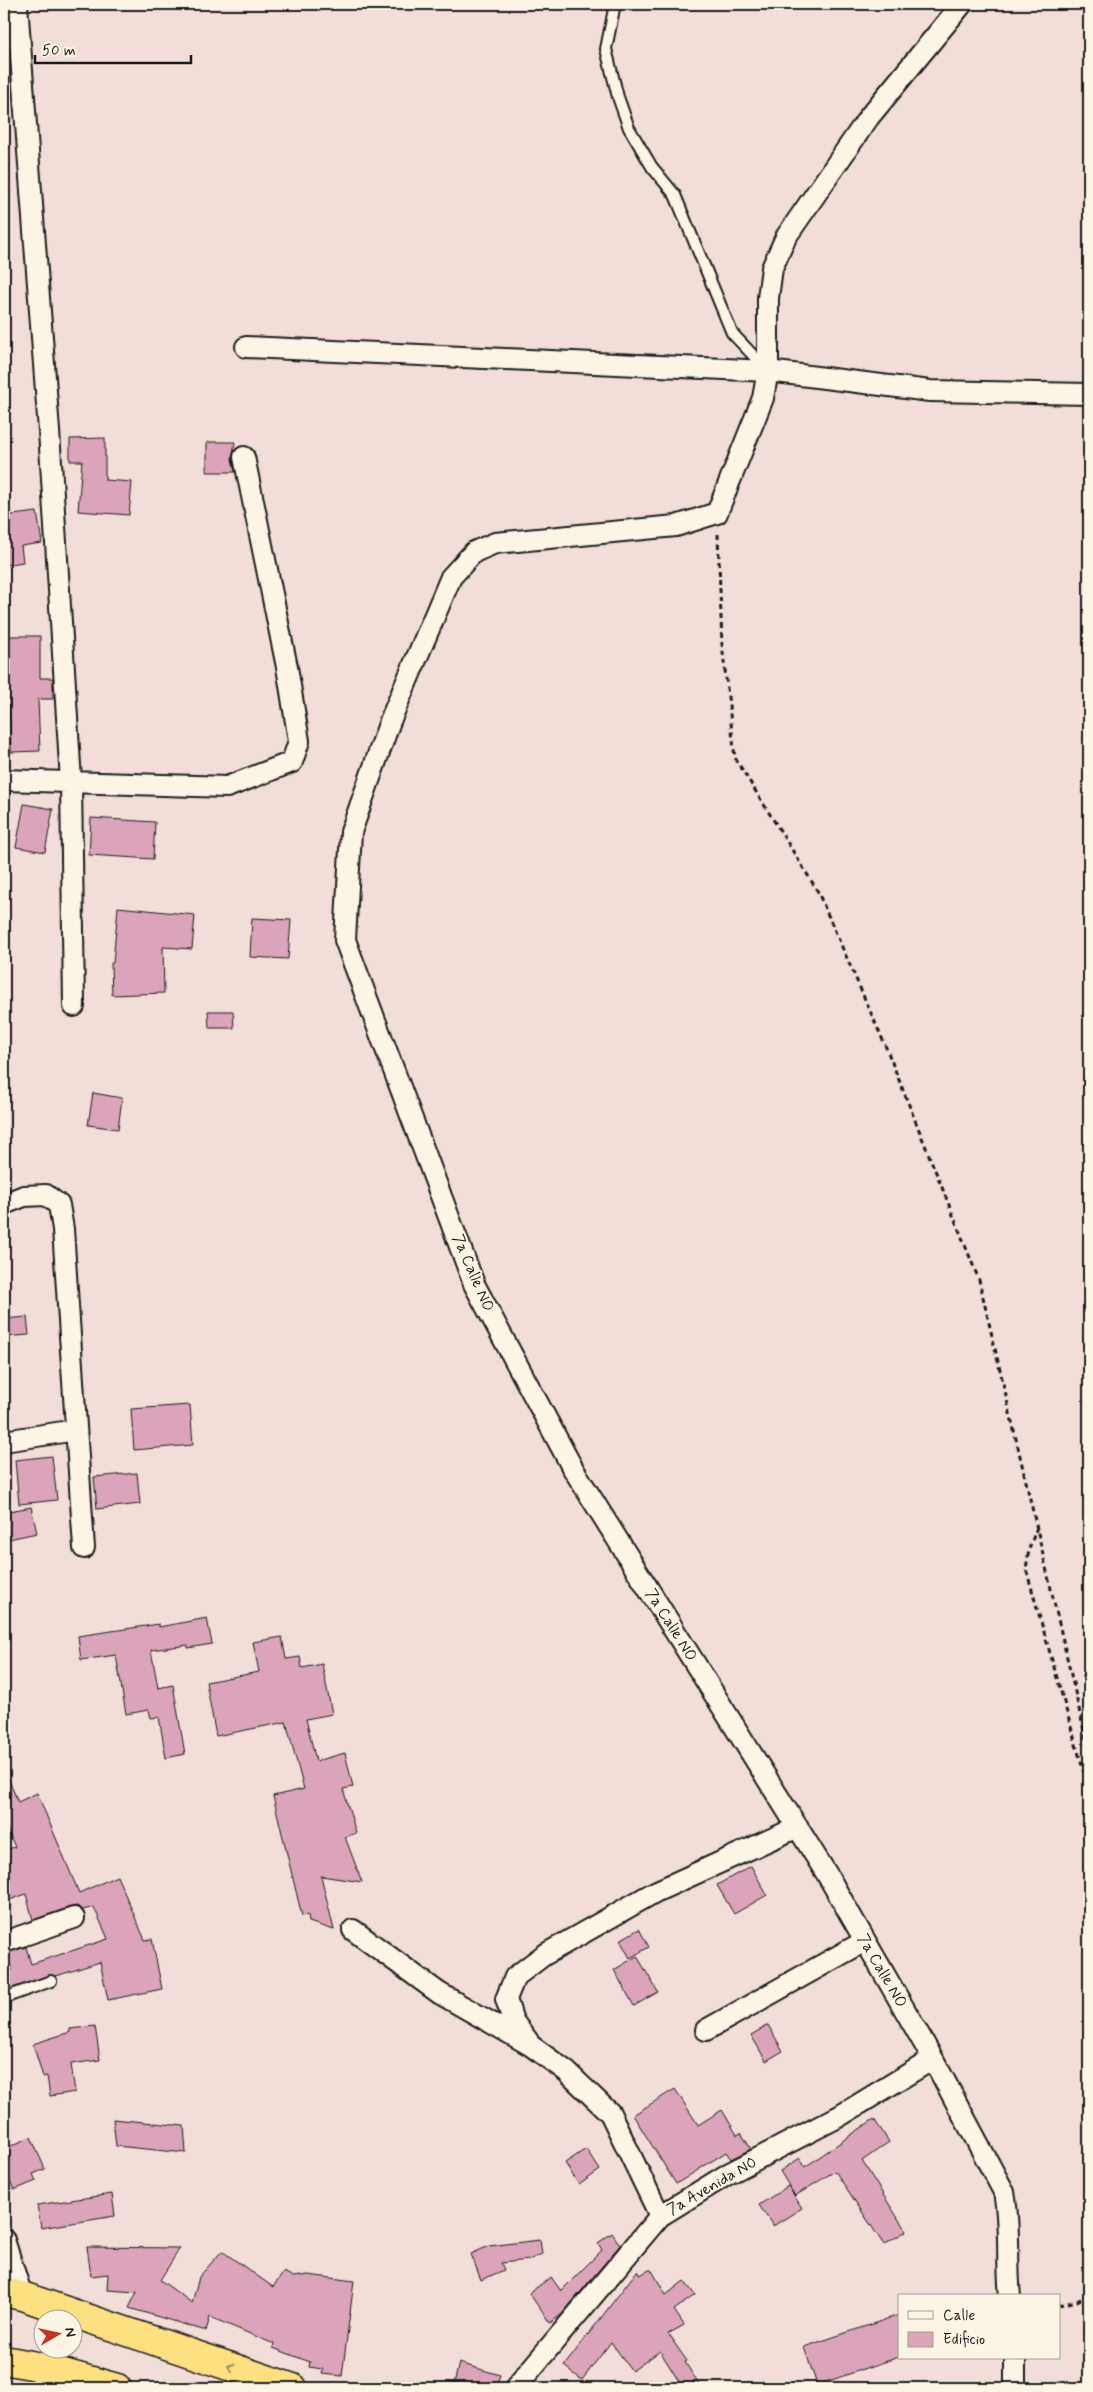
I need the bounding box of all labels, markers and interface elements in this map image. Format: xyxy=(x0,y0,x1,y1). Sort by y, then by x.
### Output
scale bar xyxy=(35,32,191,64)
text: 50 m xyxy=(42,41,76,61)
street label: 7a Calle NO xyxy=(447,1231,499,1315)
street label: 7a Calle NO xyxy=(640,1585,702,1665)
street label: 7a Calle NO xyxy=(852,1930,912,2012)
street label: 7a Avenida NO xyxy=(663,2152,761,2220)
legend xyxy=(898,2294,1060,2360)
text: Calle xyxy=(943,2306,975,2326)
north arrow xyxy=(32,2310,82,2360)
text: N xyxy=(60,2326,79,2338)
text: Edificio xyxy=(943,2330,985,2350)
one-way arrow xyxy=(227,2363,235,2373)

